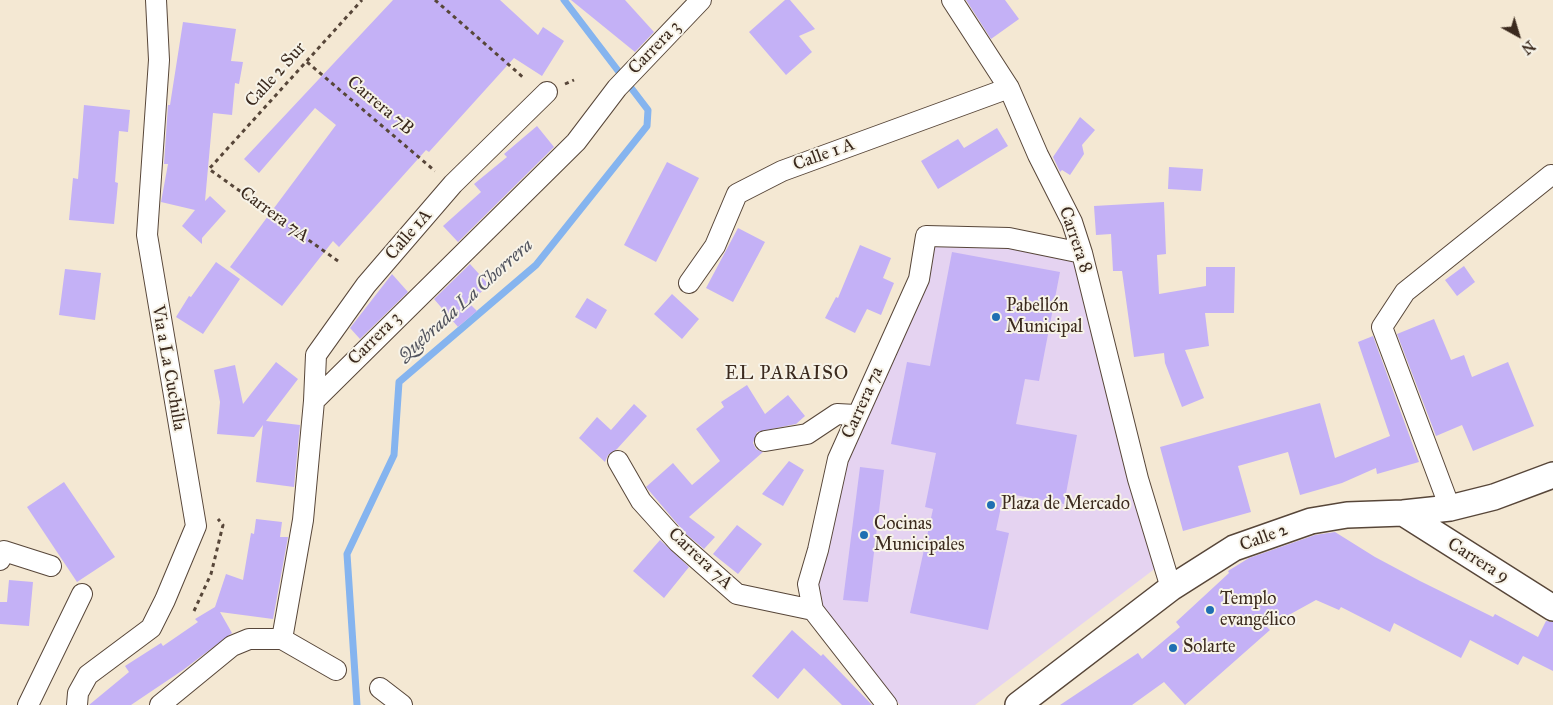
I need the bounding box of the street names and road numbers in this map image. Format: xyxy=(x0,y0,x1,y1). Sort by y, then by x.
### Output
street label: Carrera 3 xyxy=(624,17,686,79)
street label: Calle 2 Sur xyxy=(241,38,311,112)
street label: Carrera 7B xyxy=(342,72,418,140)
street label: Calle 1 A xyxy=(790,134,858,176)
street label: Carrera 7A xyxy=(235,183,313,247)
street label: Carrera 8 xyxy=(1054,204,1096,276)
street label: Calle 1A xyxy=(381,205,437,265)
street label: Via a La Cuchilla xyxy=(146,304,190,432)
street label: Carrera 3 xyxy=(344,308,406,370)
street label: Carrera 7a xyxy=(838,364,888,442)
street label: Calle 2 xyxy=(1237,519,1291,557)
street label: Carrera 7A xyxy=(663,524,737,594)
street label: Carrera 9 xyxy=(1443,534,1513,588)

